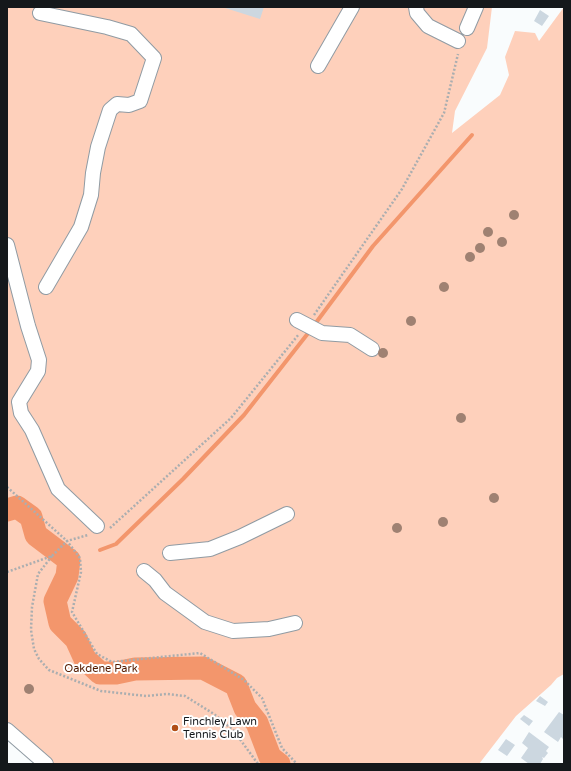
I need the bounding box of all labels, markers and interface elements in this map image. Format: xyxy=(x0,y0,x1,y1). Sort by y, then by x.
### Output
park label: Oakdene Park xyxy=(64,662,138,676)
place label: Finchley Lawn Tennis Club xyxy=(183,715,257,741)
marker: Finchley Lawn Tennis Club xyxy=(170,723,180,733)

